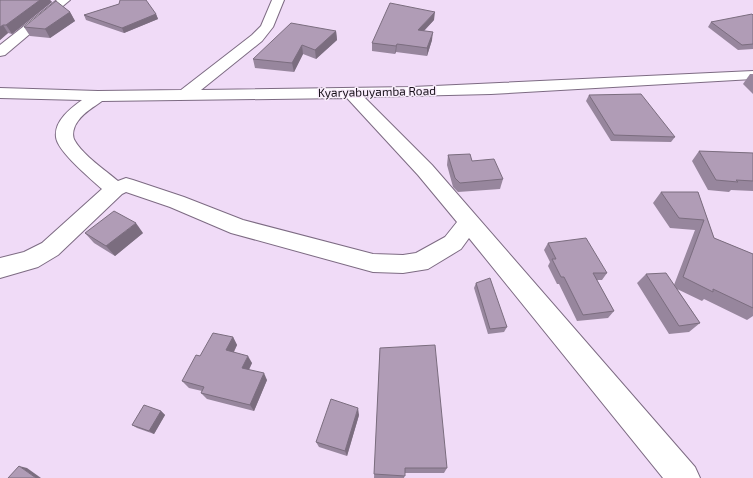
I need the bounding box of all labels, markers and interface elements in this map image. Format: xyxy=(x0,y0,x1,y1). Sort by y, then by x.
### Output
street label: Kyaryabuyamba Road xyxy=(318,83,436,99)

